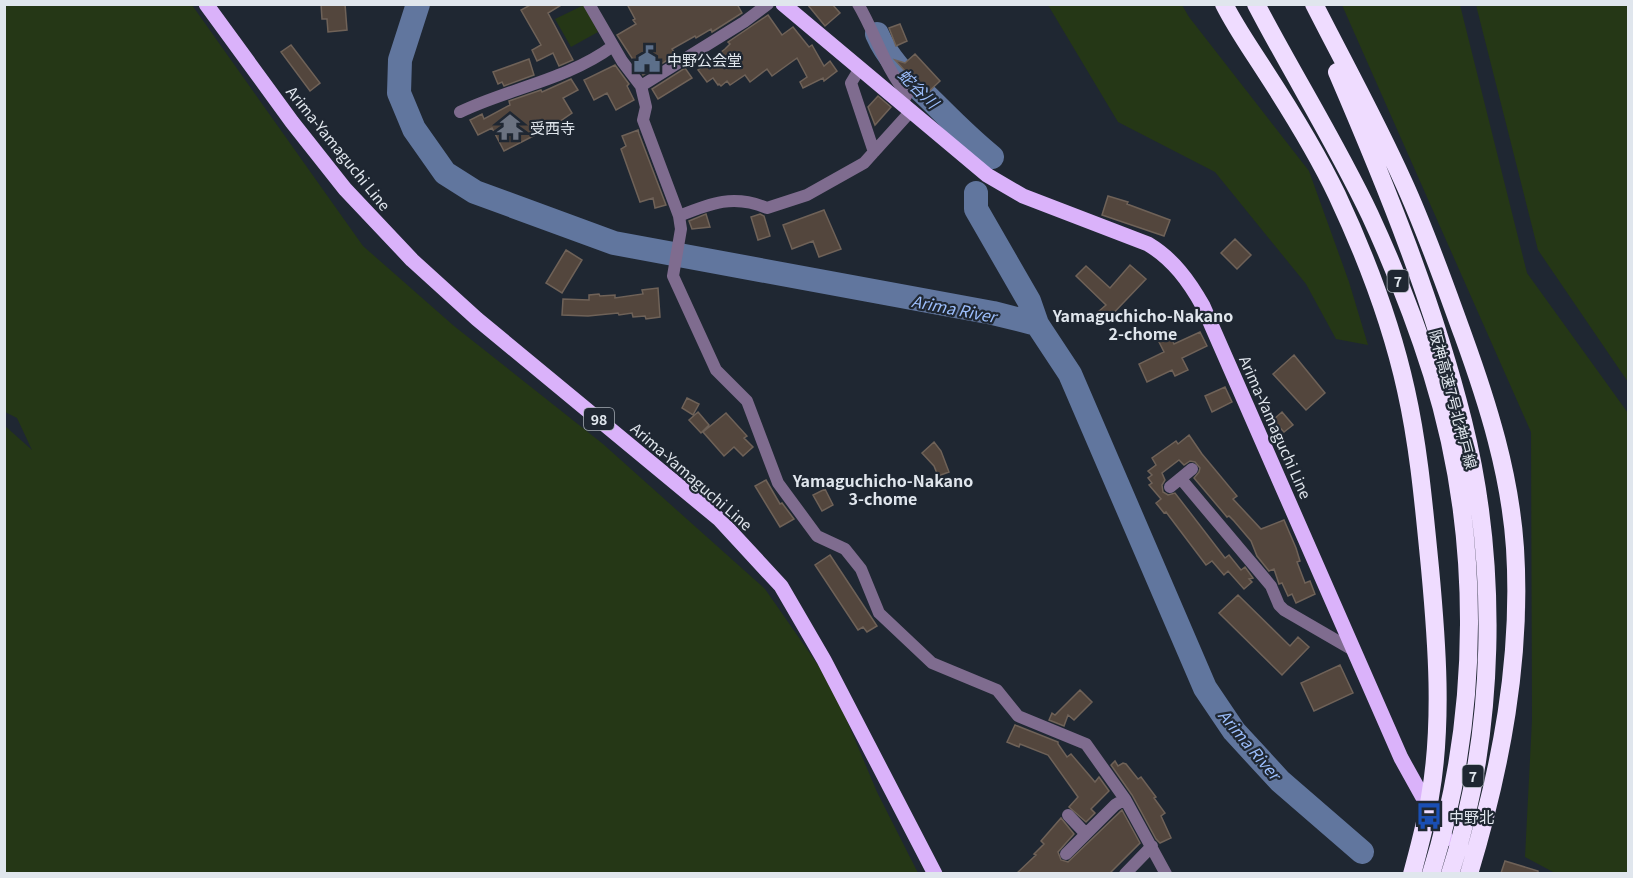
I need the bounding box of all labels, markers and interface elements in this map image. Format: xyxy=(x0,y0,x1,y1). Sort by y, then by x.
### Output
public building icon: 中野公会堂 xyxy=(632,44,662,74)
place label: 中野公会堂 xyxy=(667,49,742,70)
water label: 蛇谷川 xyxy=(893,63,946,115)
street label: Arima-Yamaguchi Line xyxy=(282,81,396,215)
temple icon: 受西寺 xyxy=(495,112,525,142)
place label: 受西寺 xyxy=(530,117,575,138)
road number: 7 xyxy=(1388,270,1408,292)
water label: Arima River xyxy=(910,288,1001,328)
district label: Yamaguchicho-Nakano 2-chome xyxy=(1052,303,1233,345)
street label: 阪神高速7号北神戸線 xyxy=(1425,327,1483,471)
street label: Arima-Yamaguchi Line xyxy=(1235,352,1317,502)
road number: 98 xyxy=(584,408,614,430)
street label: Arima-Yamaguchi Line xyxy=(627,417,757,535)
district label: Yamaguchicho-Nakano 3-chome xyxy=(792,468,973,510)
water label: Arima River xyxy=(1213,703,1288,787)
road number: 7 xyxy=(1462,765,1484,787)
bus stop icon: 中野北 xyxy=(1414,801,1444,831)
place label: 中野北 xyxy=(1449,806,1494,827)

